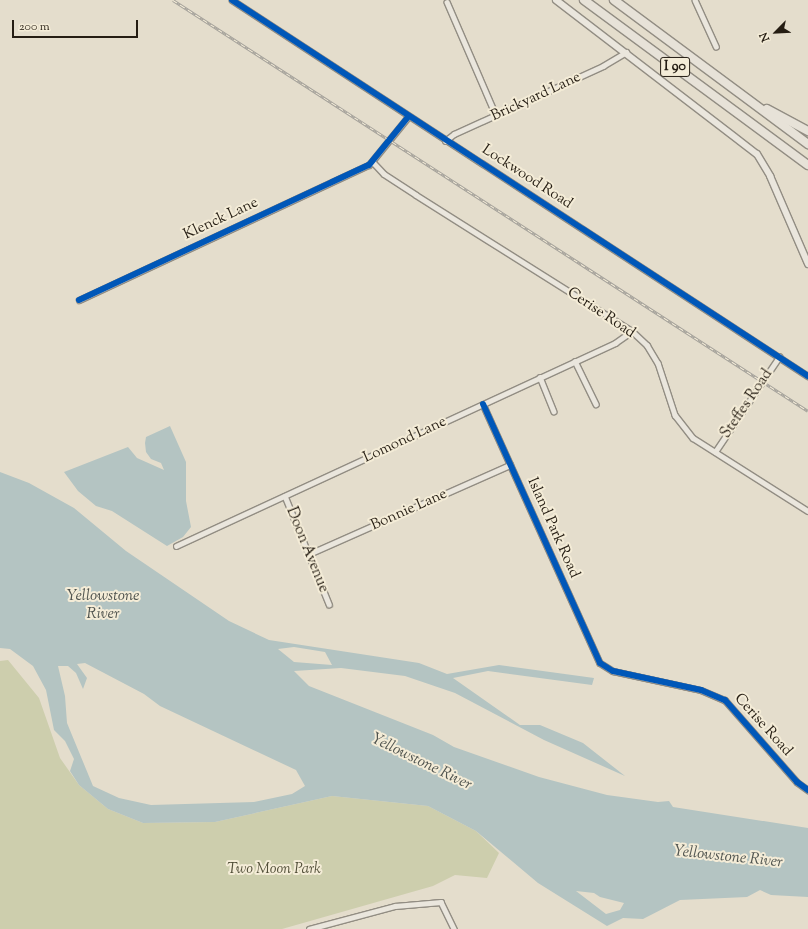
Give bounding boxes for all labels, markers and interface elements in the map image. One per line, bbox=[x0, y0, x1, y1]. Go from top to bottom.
scale bar bbox=[14, 12, 140, 38]
north arrow bbox=[756, 12, 796, 52]
text: 200 m bbox=[19, 18, 50, 36]
text: N bbox=[756, 30, 774, 44]
road number: I 90 bbox=[660, 55, 690, 79]
street label: Brickyard Lane bbox=[488, 68, 584, 126]
street label: Lockwood Road bbox=[478, 141, 576, 213]
street label: Klenck Lane bbox=[181, 194, 261, 244]
street label: Cerise Road bbox=[563, 284, 639, 342]
street label: Steffes Road bbox=[717, 366, 777, 442]
street label: Lomond Lane bbox=[361, 413, 449, 467]
street label: Island Park Road bbox=[523, 475, 583, 581]
street label: Bonnie Lane bbox=[368, 485, 450, 535]
street label: Doon Avenue bbox=[282, 505, 332, 595]
water label: Yellowstone River bbox=[66, 587, 140, 625]
street label: Cerise Road bbox=[730, 690, 796, 760]
water label: Yellowstone River bbox=[368, 730, 474, 796]
water label: Yellowstone River bbox=[673, 843, 783, 873]
park label: Two Moon Park bbox=[227, 861, 321, 879]

